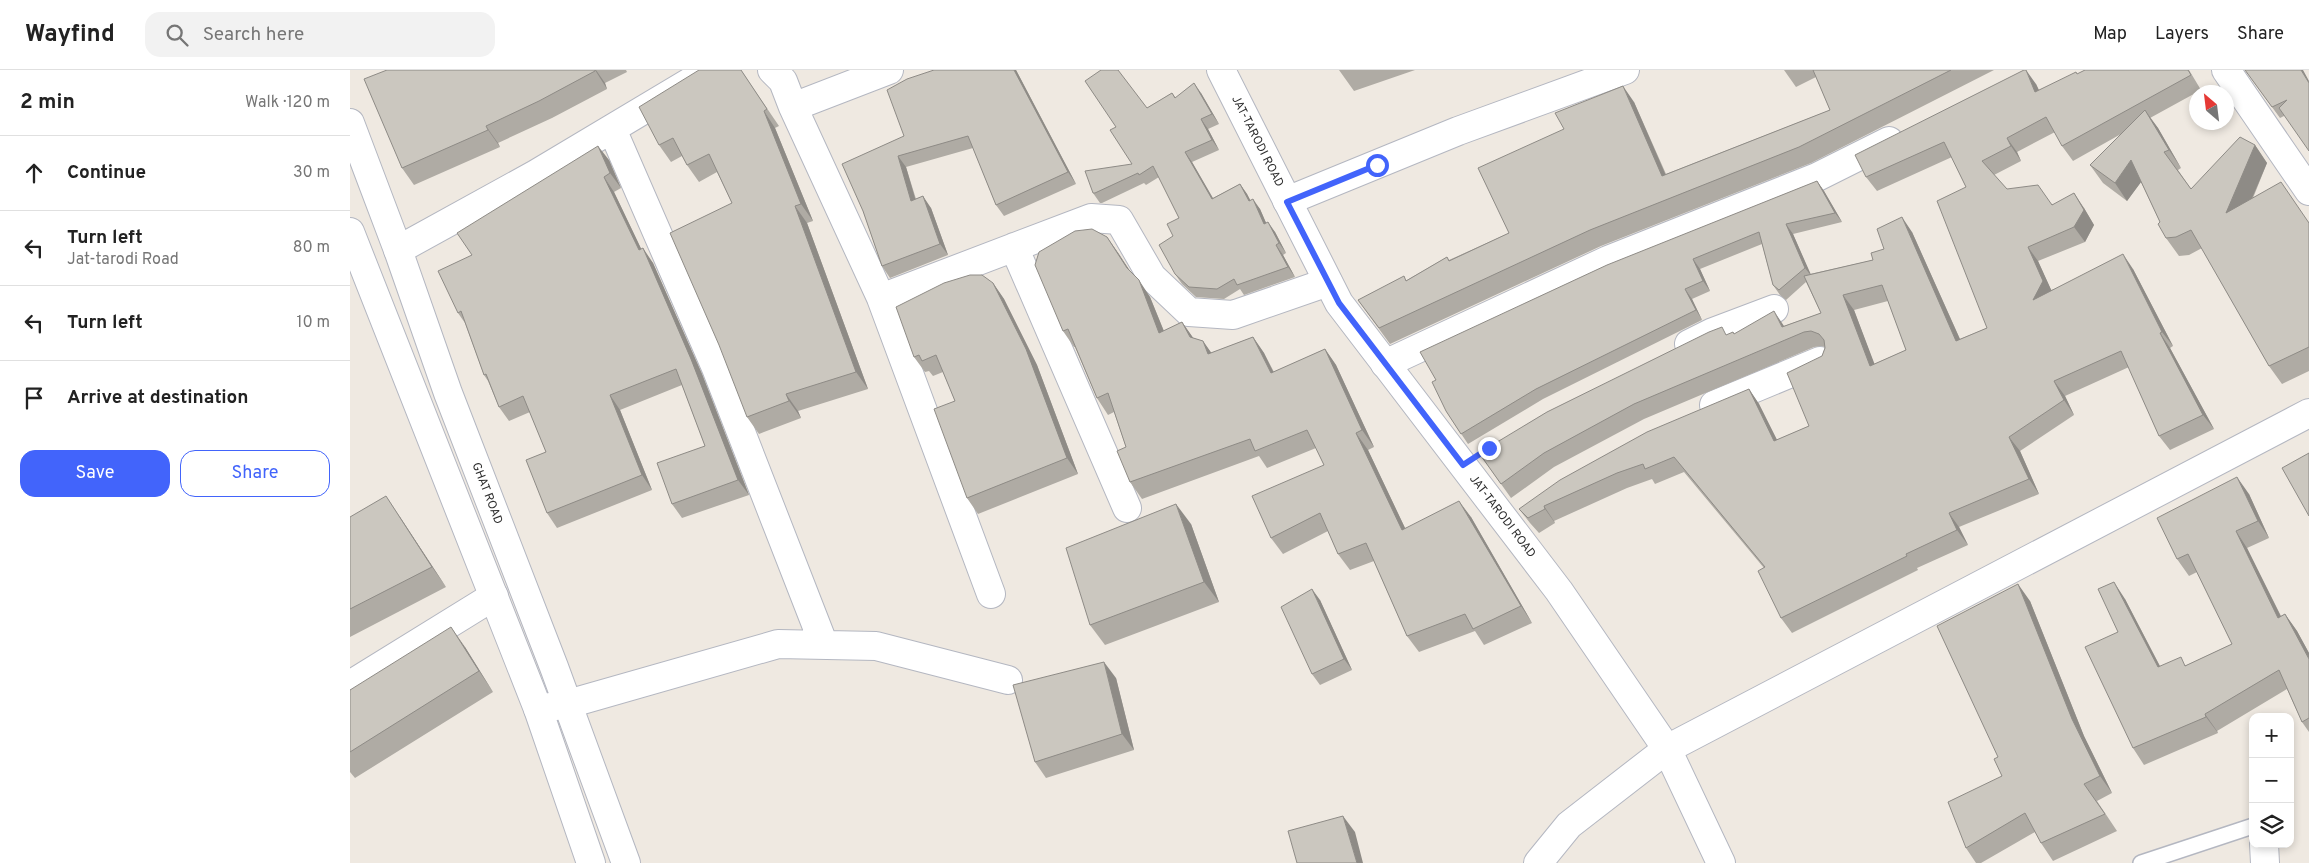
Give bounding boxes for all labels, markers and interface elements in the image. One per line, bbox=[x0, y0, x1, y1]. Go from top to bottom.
search box bbox=[145, 12, 495, 57]
text: Wayfind bbox=[25, 20, 115, 50]
icon: search bbox=[163, 21, 191, 49]
text: Search here bbox=[203, 23, 304, 47]
text: Map bbox=[2093, 23, 2127, 46]
text: Layers bbox=[2155, 23, 2209, 46]
text: Share bbox=[2237, 23, 2284, 46]
north arrow bbox=[2189, 85, 2234, 130]
text: 2 min bbox=[20, 89, 75, 116]
text: Walk · 120 m bbox=[245, 93, 330, 113]
street label: JAT-TARODI ROAD bbox=[1227, 93, 1287, 190]
route start bbox=[1366, 154, 1389, 177]
icon: ahead bbox=[20, 159, 48, 187]
text: Continue bbox=[67, 161, 146, 185]
text: 30 m bbox=[293, 163, 330, 183]
text: Turn left bbox=[67, 226, 143, 250]
icon: left bbox=[20, 234, 48, 262]
text: 80 m bbox=[293, 238, 330, 258]
text: Jat-tarodi Road bbox=[67, 250, 179, 270]
icon: left bbox=[20, 309, 48, 337]
text: Turn left bbox=[67, 311, 143, 335]
text: 10 m bbox=[296, 313, 330, 333]
icon: arrive bbox=[20, 384, 48, 412]
text: Arrive at destination bbox=[67, 386, 248, 410]
route end bbox=[1478, 437, 1501, 460]
button: Save bbox=[20, 450, 170, 497]
button: Share bbox=[180, 450, 330, 497]
street label: GHAT ROAD bbox=[468, 460, 506, 527]
street label: JAT-TARODI ROAD bbox=[1465, 472, 1539, 561]
map controls bbox=[2249, 713, 2294, 848]
button: + bbox=[2249, 713, 2294, 758]
button: − bbox=[2249, 758, 2294, 803]
button: layers bbox=[2249, 803, 2294, 848]

